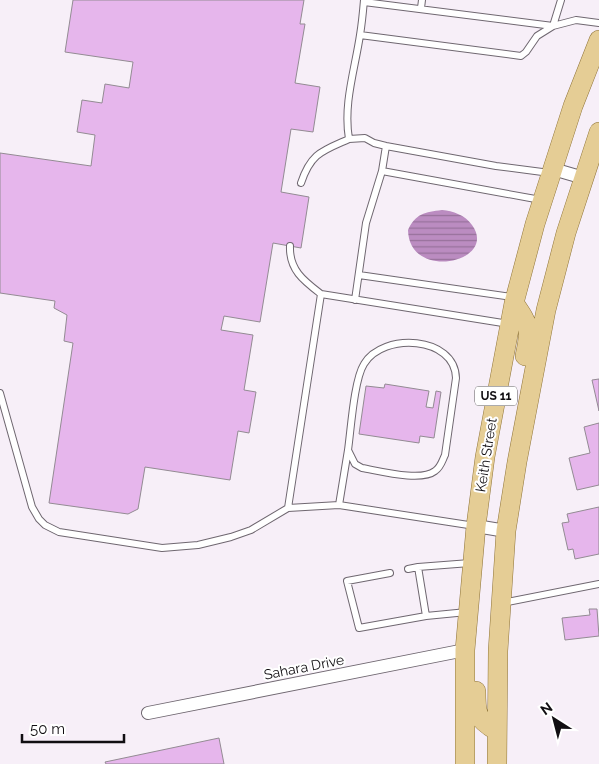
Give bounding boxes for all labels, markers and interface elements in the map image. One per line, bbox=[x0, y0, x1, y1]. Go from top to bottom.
road number: US 11 bbox=[475, 386, 517, 406]
street label: Keith Street bbox=[472, 416, 500, 493]
street label: Sahara Drive bbox=[263, 651, 345, 683]
north arrow bbox=[529, 694, 579, 744]
text: N bbox=[537, 699, 555, 718]
scale bar bbox=[22, 712, 125, 744]
text: 50 m bbox=[30, 720, 65, 738]

